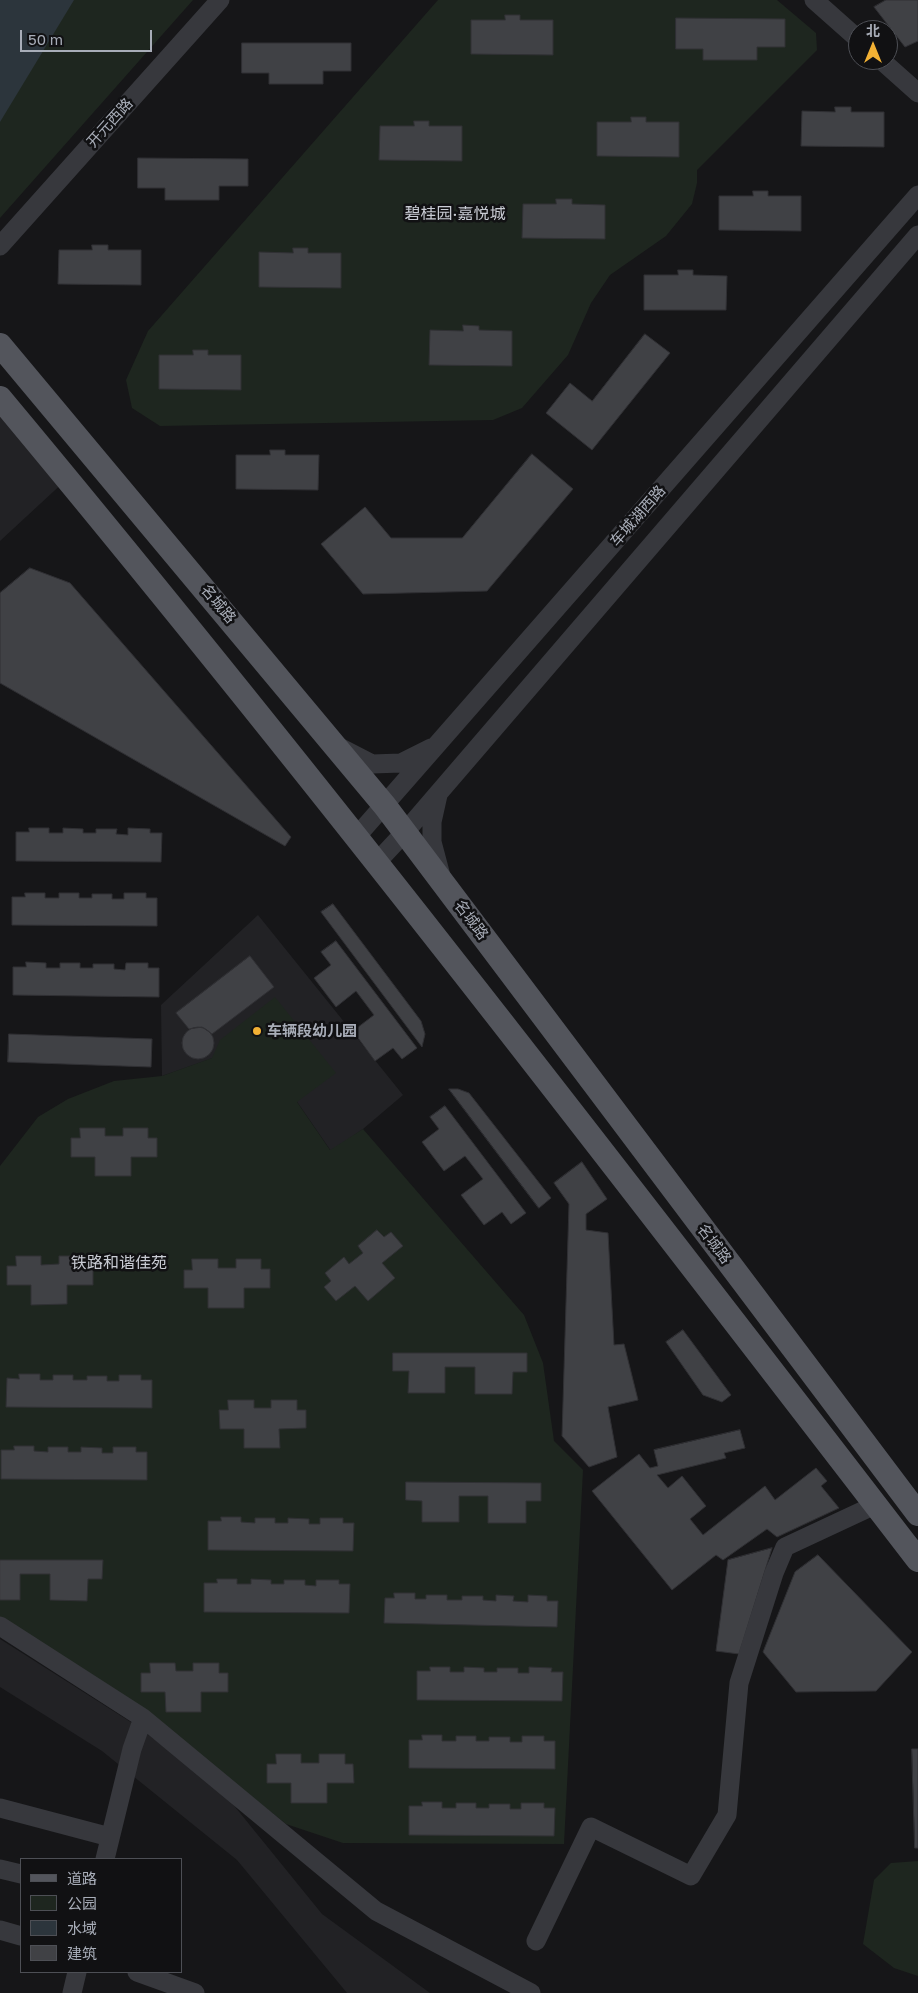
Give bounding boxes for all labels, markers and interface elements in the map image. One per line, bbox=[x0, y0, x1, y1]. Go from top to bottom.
scale bar bbox=[22, 20, 155, 52]
north arrow bbox=[848, 20, 898, 70]
text: 北 bbox=[866, 22, 880, 39]
text: 50 m bbox=[28, 30, 63, 48]
street label: 开元西路 bbox=[83, 95, 137, 151]
district label: 碧桂园·嘉悦城 bbox=[405, 204, 505, 224]
street label: 车城湖西路 bbox=[607, 482, 669, 550]
street label: 名城路 bbox=[197, 581, 239, 627]
street label: 名城路 bbox=[450, 897, 492, 943]
place label: 车辆段幼儿园 bbox=[267, 1022, 357, 1040]
marker: 车辆段幼儿园 bbox=[251, 1025, 263, 1037]
street label: 名城路 bbox=[693, 1221, 735, 1267]
district label: 铁路和谐佳苑 bbox=[71, 1253, 167, 1273]
legend bbox=[20, 1858, 182, 1973]
text: 道路 bbox=[67, 1869, 97, 1887]
text: 公园 bbox=[67, 1894, 97, 1912]
text: 水域 bbox=[67, 1919, 97, 1937]
text: 建筑 bbox=[67, 1944, 97, 1962]

